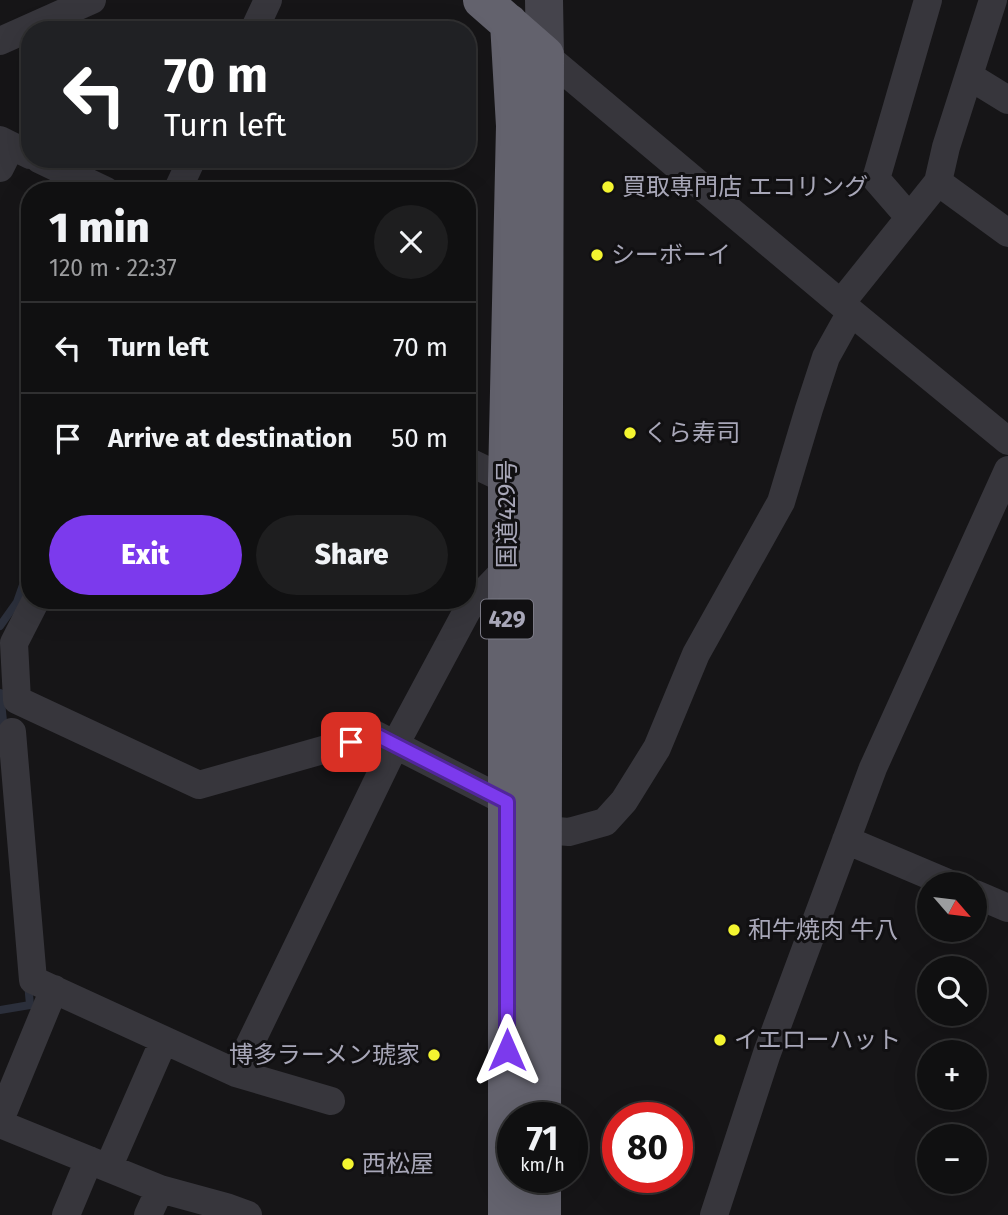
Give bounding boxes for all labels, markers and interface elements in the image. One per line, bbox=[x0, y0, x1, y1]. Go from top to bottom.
text: 70 m bbox=[164, 46, 268, 105]
icon: left bbox=[49, 49, 140, 140]
text: Turn left bbox=[164, 106, 286, 144]
place label: 買取専門店 エコリング bbox=[622, 173, 868, 201]
marker: 買取専門店 エコリング bbox=[600, 179, 616, 195]
text: 1 min bbox=[49, 203, 150, 253]
button: close bbox=[374, 205, 448, 279]
place label: シーボーイ bbox=[611, 241, 731, 269]
marker: シーボーイ bbox=[589, 247, 605, 263]
text: 120 m · 22:37 bbox=[49, 254, 177, 282]
icon: left bbox=[49, 329, 87, 367]
text: Turn left bbox=[108, 332, 209, 363]
text: 70 m bbox=[393, 332, 448, 363]
place label: くら寿司 bbox=[644, 419, 740, 447]
icon: arrive bbox=[49, 420, 87, 458]
text: Arrive at destination bbox=[108, 423, 352, 454]
text: 50 m bbox=[391, 423, 448, 454]
marker: くら寿司 bbox=[622, 425, 638, 441]
street label: 国道429号 bbox=[493, 460, 521, 568]
button: Exit bbox=[49, 515, 242, 595]
button: Share bbox=[256, 515, 448, 595]
road number: 429 bbox=[481, 600, 533, 638]
pin bbox=[321, 712, 381, 772]
icon: arrive bbox=[332, 723, 370, 761]
north arrow bbox=[917, 872, 987, 942]
map controls bbox=[917, 872, 987, 1194]
place label: 和牛焼肉 牛八 bbox=[748, 916, 898, 944]
marker: 和牛焼肉 牛八 bbox=[726, 922, 742, 938]
button: search bbox=[917, 956, 987, 1026]
position arrow bbox=[470, 1013, 544, 1087]
place label: イエローハット bbox=[734, 1026, 901, 1054]
marker: イエローハット bbox=[712, 1032, 728, 1048]
button: + bbox=[917, 1040, 987, 1110]
place label: 博多ラーメン琥家 bbox=[229, 1041, 420, 1069]
marker: 博多ラーメン琥家 bbox=[426, 1047, 442, 1063]
speed limit sign: 80 bbox=[602, 1102, 693, 1193]
text: 71 bbox=[526, 1117, 559, 1159]
button: − bbox=[917, 1124, 987, 1194]
place label: 西松屋 bbox=[362, 1150, 434, 1178]
text: km/h bbox=[520, 1154, 565, 1176]
marker: 西松屋 bbox=[340, 1156, 356, 1172]

